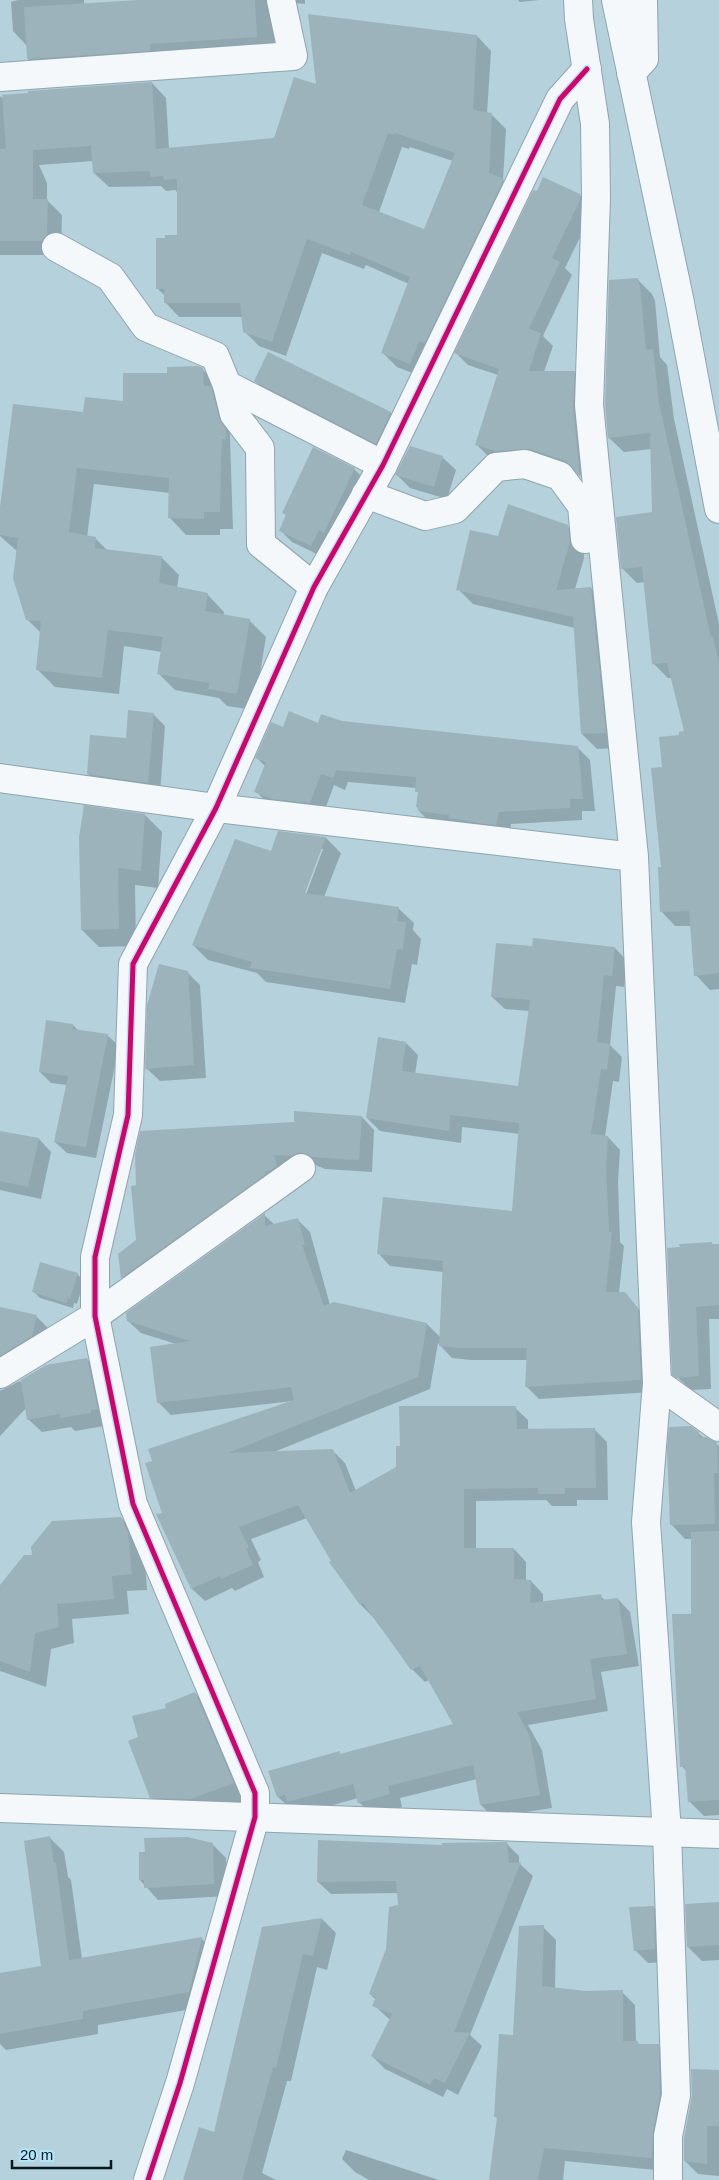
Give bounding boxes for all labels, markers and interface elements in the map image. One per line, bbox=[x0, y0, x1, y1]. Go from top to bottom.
scale bar bbox=[12, 2138, 111, 2170]
text: 20 m bbox=[20, 2146, 53, 2163]

